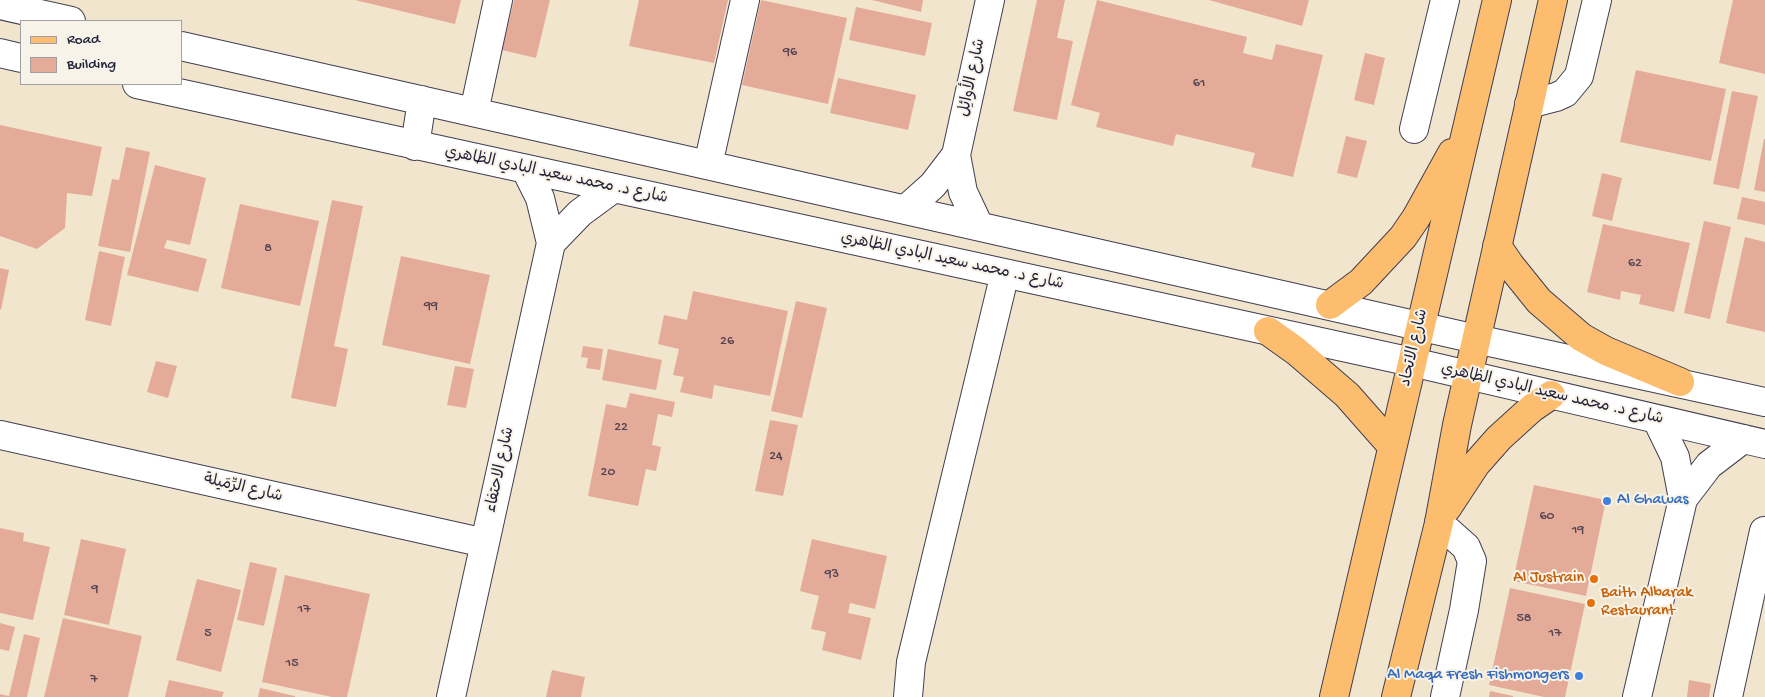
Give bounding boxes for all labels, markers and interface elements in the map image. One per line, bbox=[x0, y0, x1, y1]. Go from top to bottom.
legend bbox=[20, 20, 182, 85]
text: Road bbox=[67, 31, 100, 49]
street label: شارع الأوائِل bbox=[955, 37, 991, 119]
house number: 96 bbox=[783, 45, 797, 61]
text: Building bbox=[67, 56, 116, 74]
house number: 61 bbox=[1193, 76, 1205, 92]
street label: شارع د. محمد سعيد البادي الظاهري bbox=[443, 143, 669, 209]
street label: شارع د. محمد سعيد البادي الظاهري bbox=[839, 229, 1065, 295]
house number: 8 bbox=[264, 241, 272, 257]
house number: 62 bbox=[1628, 256, 1642, 272]
house number: 99 bbox=[424, 299, 438, 315]
street label: شارع الاتحاد bbox=[1397, 307, 1433, 389]
house number: 26 bbox=[720, 334, 734, 350]
street label: شارع د. محمد سعيد البادي الظاهري bbox=[1439, 360, 1665, 430]
house number: 22 bbox=[614, 420, 628, 436]
street label: شارع الاحتفاء bbox=[483, 425, 519, 515]
house number: 24 bbox=[769, 449, 783, 465]
house number: 20 bbox=[601, 465, 615, 481]
street label: شارع الرِّمَيلة bbox=[202, 471, 284, 507]
place label: Al Ghawas bbox=[1617, 491, 1688, 511]
marker: Al Ghawas bbox=[1601, 495, 1613, 507]
house number: 60 bbox=[1539, 509, 1555, 525]
house number: 19 bbox=[1572, 523, 1584, 539]
house number: 93 bbox=[825, 567, 839, 583]
place label: Al Justrain bbox=[1513, 569, 1584, 589]
marker: Al Justrain bbox=[1588, 573, 1600, 585]
house number: 9 bbox=[91, 582, 99, 598]
place label: Baith Albarak Restaurant bbox=[1601, 584, 1692, 622]
marker: Baith Albarak Restaurant bbox=[1585, 597, 1597, 609]
house number: 17 bbox=[298, 602, 310, 618]
house number: 58 bbox=[1516, 611, 1532, 627]
house number: 5 bbox=[204, 626, 212, 642]
house number: 17 bbox=[1549, 626, 1561, 642]
house number: 15 bbox=[285, 656, 299, 672]
place label: Al Maqa Fresh Fishmongers bbox=[1387, 666, 1569, 686]
marker: Al Maqa Fresh Fishmongers bbox=[1573, 670, 1585, 682]
house number: 7 bbox=[90, 672, 98, 688]

